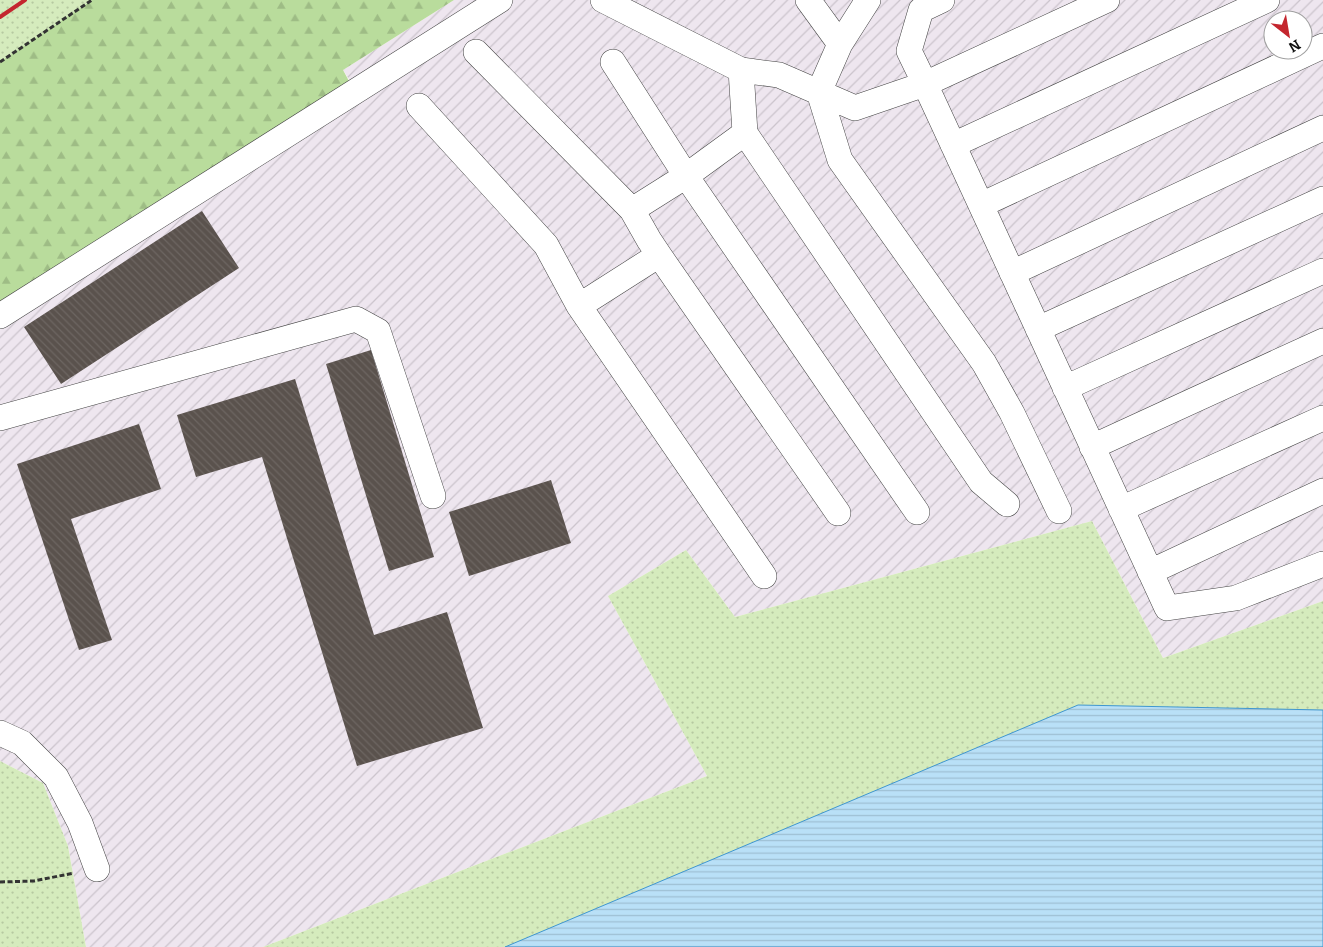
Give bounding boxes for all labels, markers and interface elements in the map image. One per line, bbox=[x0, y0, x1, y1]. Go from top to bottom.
north arrow bbox=[1263, 10, 1313, 60]
text: N bbox=[1285, 36, 1303, 56]

